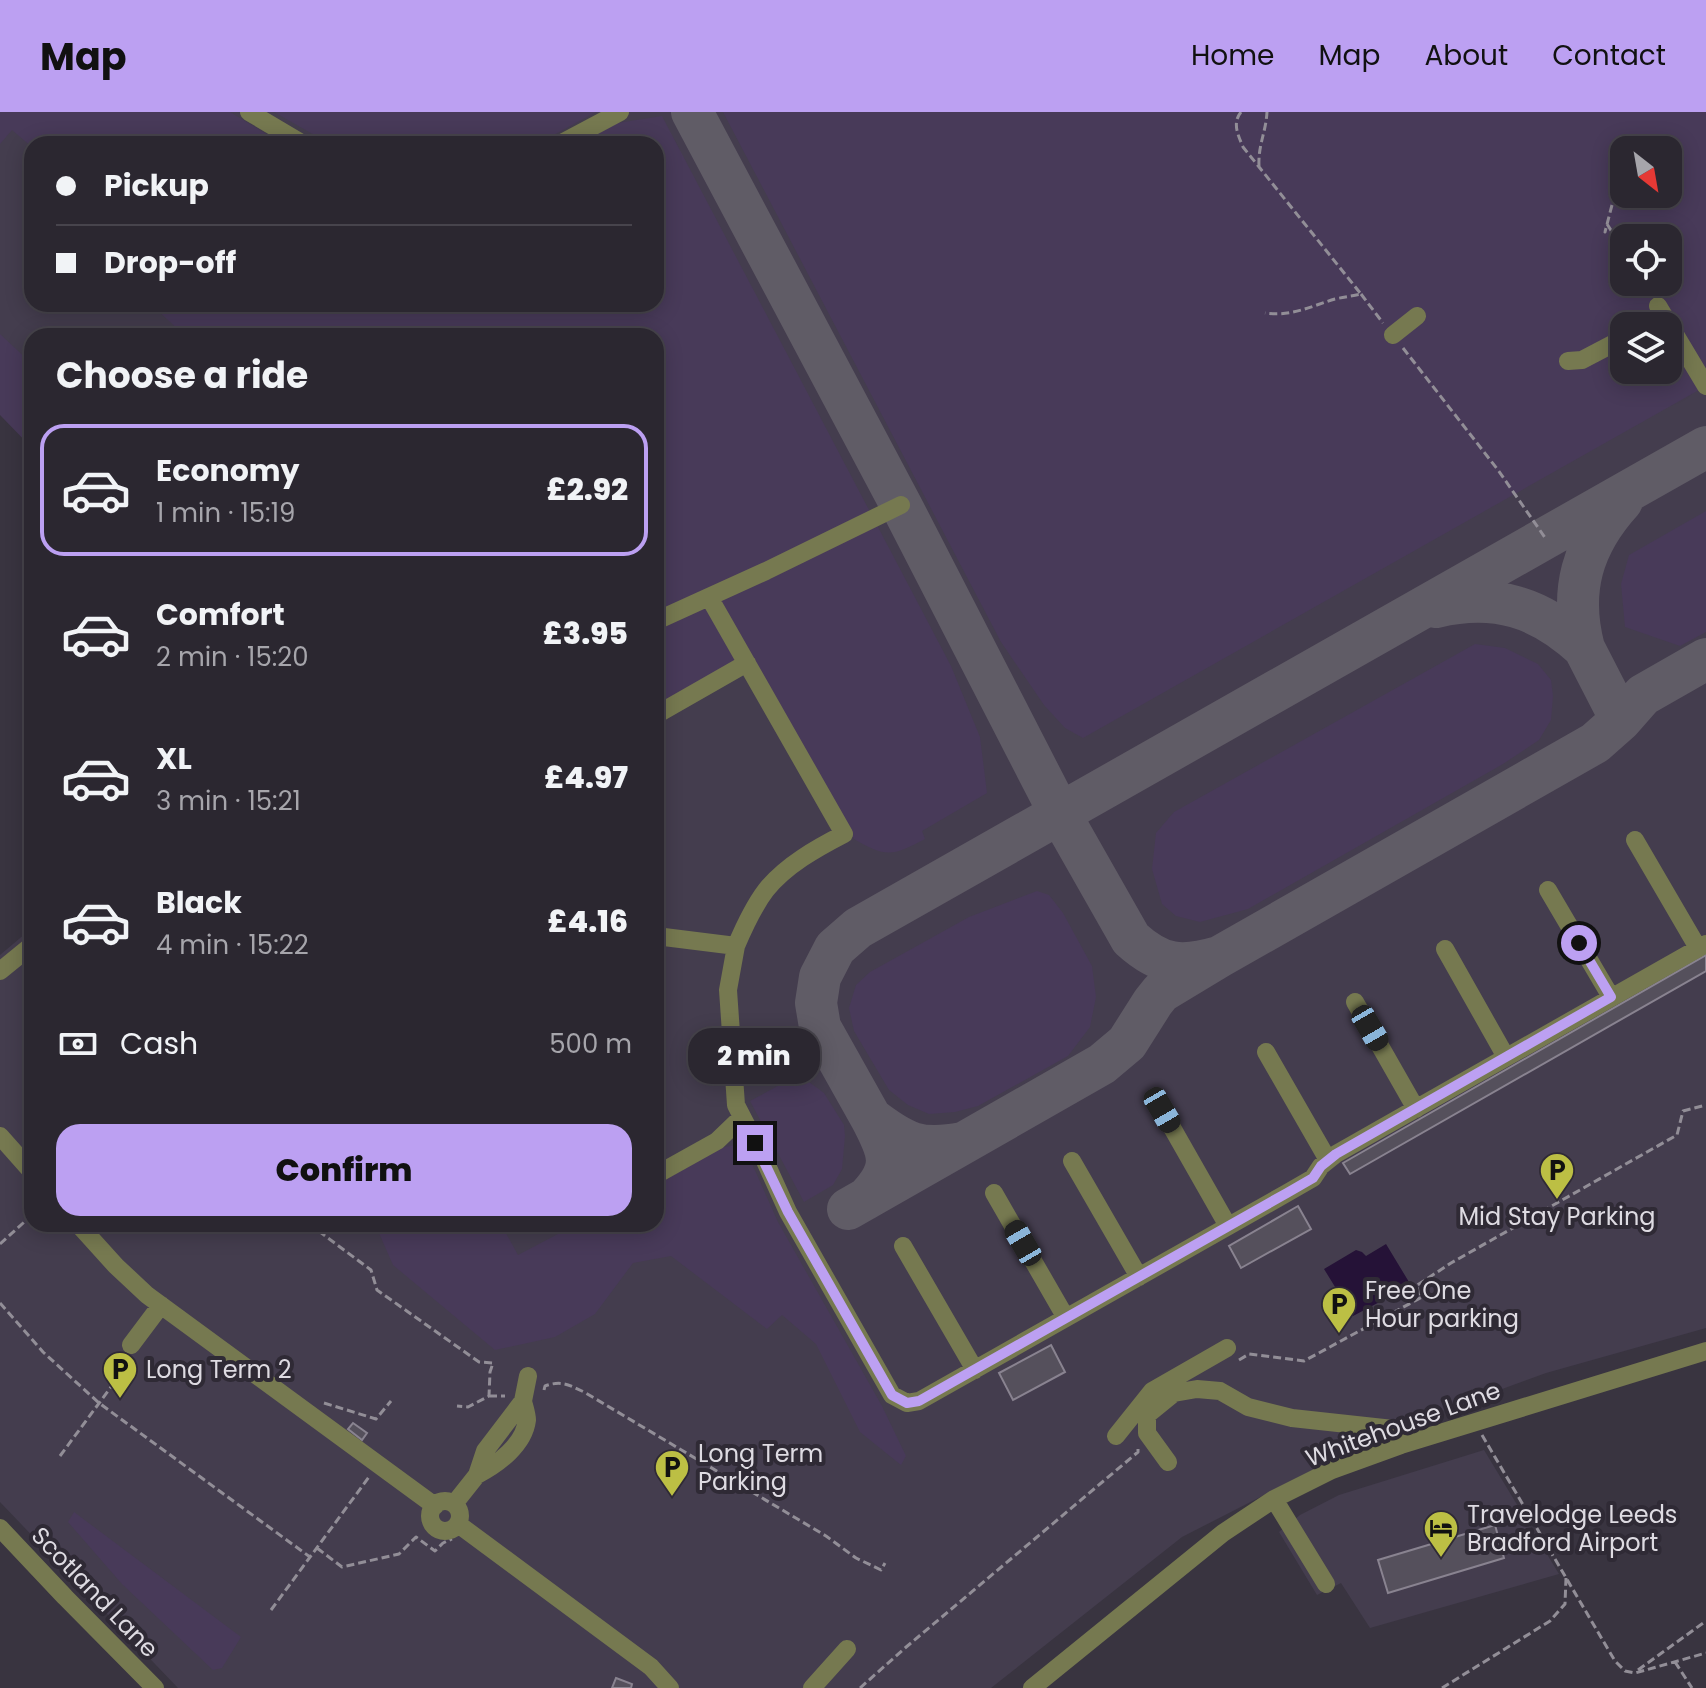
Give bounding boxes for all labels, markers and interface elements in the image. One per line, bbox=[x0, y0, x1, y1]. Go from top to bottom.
text: Map bbox=[40, 30, 127, 83]
text: Home bbox=[1191, 36, 1274, 75]
text: Map bbox=[1318, 36, 1380, 75]
text: About bbox=[1424, 36, 1508, 75]
text: Contact bbox=[1552, 36, 1666, 75]
north arrow bbox=[1610, 136, 1682, 208]
map controls bbox=[1610, 136, 1682, 384]
text: Pickup bbox=[104, 164, 209, 207]
button: locate bbox=[1610, 224, 1682, 296]
text: Drop-off bbox=[104, 241, 236, 284]
button: layers bbox=[1610, 312, 1682, 384]
text: Choose a ride bbox=[56, 350, 308, 401]
text: Economy bbox=[156, 449, 300, 492]
icon: car bbox=[60, 454, 132, 526]
text: £2.92 bbox=[547, 468, 628, 511]
text: 1 min · 15:19 bbox=[156, 495, 295, 531]
text: Comfort bbox=[156, 593, 285, 636]
icon: car bbox=[60, 598, 132, 670]
text: £3.95 bbox=[543, 612, 628, 655]
text: 2 min · 15:20 bbox=[156, 639, 309, 675]
text: XL bbox=[156, 737, 192, 780]
icon: car bbox=[60, 742, 132, 814]
text: £4.97 bbox=[544, 756, 628, 799]
text: 3 min · 15:21 bbox=[156, 783, 301, 819]
text: Black bbox=[156, 881, 242, 924]
icon: car bbox=[60, 886, 132, 958]
text: £4.16 bbox=[547, 900, 628, 943]
route start bbox=[1561, 925, 1597, 961]
text: 4 min · 15:22 bbox=[156, 927, 309, 963]
car bbox=[1348, 1001, 1392, 1055]
icon: cash bbox=[56, 1022, 100, 1066]
text: Cash bbox=[120, 1022, 198, 1065]
text: 500 m bbox=[549, 1026, 632, 1062]
callout: 2 min bbox=[689, 1027, 821, 1083]
text: 2 min bbox=[717, 1038, 791, 1074]
car bbox=[1140, 1083, 1184, 1137]
button: Confirm bbox=[56, 1124, 632, 1216]
route end bbox=[737, 1125, 773, 1161]
parking icon: Mid Stay Parking bbox=[1538, 1151, 1576, 1201]
place label: Mid Stay Parking bbox=[1458, 1200, 1656, 1233]
car bbox=[1001, 1216, 1045, 1270]
place label: Free One Hour parking bbox=[1365, 1274, 1519, 1335]
parking icon: Free One Hour parking bbox=[1320, 1285, 1358, 1335]
parking icon: Long Term 2 bbox=[101, 1350, 139, 1400]
place label: Long Term 2 bbox=[146, 1353, 291, 1386]
street label: Whitehouse Lane bbox=[1301, 1373, 1505, 1475]
place label: Long Term Parking bbox=[698, 1437, 823, 1498]
parking icon: Long Term Parking bbox=[653, 1448, 691, 1498]
place label: Travelodge Leeds Bradford Airport bbox=[1467, 1498, 1677, 1559]
hotel icon: Travelodge Leeds Bradford Airport bbox=[1422, 1509, 1460, 1559]
street label: Scotland Lane bbox=[24, 1519, 166, 1665]

